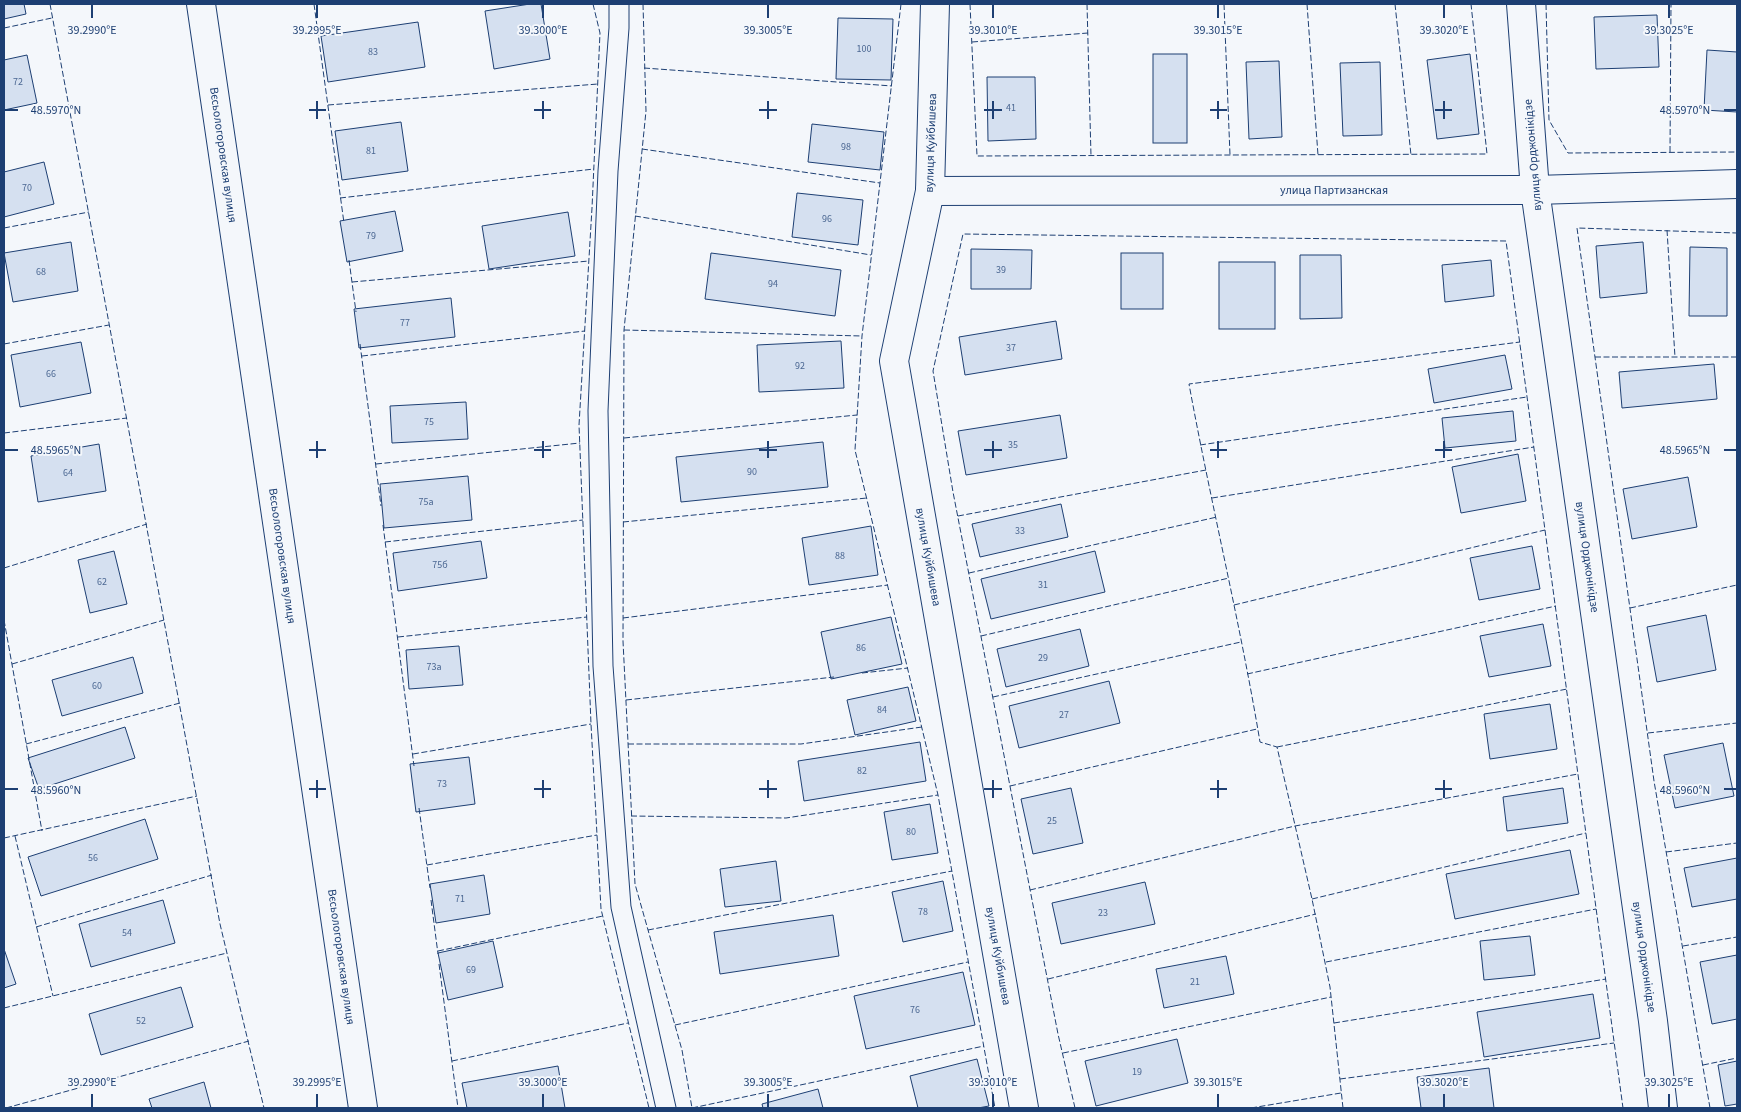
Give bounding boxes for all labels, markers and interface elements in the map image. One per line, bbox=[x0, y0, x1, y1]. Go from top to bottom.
text: 39.2990°E bbox=[67, 22, 117, 39]
text: 39.2995°E bbox=[292, 22, 342, 39]
text: 39.3000°E bbox=[518, 22, 568, 39]
text: 39.3005°E bbox=[743, 22, 793, 39]
text: 39.3010°E bbox=[968, 22, 1018, 39]
text: 39.3015°E bbox=[1193, 22, 1243, 39]
text: 39.3020°E bbox=[1419, 22, 1469, 39]
text: 39.3025°E bbox=[1644, 22, 1694, 39]
house number: 100 bbox=[857, 42, 871, 56]
house number: 83 bbox=[368, 45, 378, 59]
house number: 72 bbox=[13, 75, 23, 89]
street label: Вєсьологоровская вулиця bbox=[205, 86, 241, 224]
street label: вулиця Куйбишева bbox=[921, 93, 941, 193]
street label: вулиця Орджонікідзе bbox=[1520, 98, 1546, 212]
house number: 41 bbox=[1006, 101, 1016, 115]
text: 48.5970°N bbox=[31, 102, 81, 119]
text: 48.5970°N bbox=[1660, 102, 1710, 119]
house number: 98 bbox=[841, 140, 851, 154]
house number: 81 bbox=[366, 144, 376, 158]
house number: 70 bbox=[22, 181, 32, 195]
street label: улица Партизанская bbox=[1280, 182, 1388, 199]
house number: 96 bbox=[822, 212, 832, 226]
house number: 79 bbox=[366, 229, 376, 243]
house number: 39 bbox=[996, 263, 1006, 277]
house number: 68 bbox=[36, 265, 46, 279]
house number: 94 bbox=[768, 277, 778, 291]
house number: 77 bbox=[400, 316, 410, 330]
house number: 37 bbox=[1006, 341, 1016, 355]
house number: 92 bbox=[795, 359, 805, 373]
house number: 66 bbox=[46, 367, 56, 381]
house number: 75 bbox=[424, 415, 434, 429]
house number: 35 bbox=[1008, 438, 1018, 452]
text: 48.5965°N bbox=[31, 442, 81, 459]
text: 48.5965°N bbox=[1660, 442, 1710, 459]
house number: 90 bbox=[747, 465, 757, 479]
house number: 64 bbox=[63, 466, 73, 480]
street label: Вєсьологоровская вулиця bbox=[264, 487, 300, 625]
house number: 75а bbox=[419, 495, 433, 509]
street label: вулиця Орджонікідзе bbox=[1571, 500, 1603, 614]
street label: вулиця Куйбишева bbox=[911, 507, 945, 607]
house number: 33 bbox=[1015, 524, 1025, 538]
house number: 88 bbox=[835, 549, 845, 563]
house number: 75б bbox=[432, 558, 448, 572]
house number: 62 bbox=[97, 575, 107, 589]
house number: 31 bbox=[1038, 578, 1048, 592]
house number: 86 bbox=[856, 641, 866, 655]
house number: 29 bbox=[1038, 651, 1048, 665]
house number: 73а bbox=[427, 660, 441, 674]
house number: 60 bbox=[92, 679, 102, 693]
house number: 84 bbox=[877, 703, 887, 717]
house number: 27 bbox=[1059, 708, 1069, 722]
house number: 82 bbox=[857, 764, 867, 778]
house number: 73 bbox=[437, 777, 447, 791]
text: 48.5960°N bbox=[31, 782, 81, 799]
text: 48.5960°N bbox=[1660, 782, 1710, 799]
house number: 25 bbox=[1047, 814, 1057, 828]
house number: 80 bbox=[906, 825, 916, 839]
house number: 56 bbox=[88, 851, 98, 865]
street label: Вєсьологоровская вулиця bbox=[323, 888, 359, 1026]
house number: 71 bbox=[455, 892, 465, 906]
street label: вулиця Орджонікідзе bbox=[1628, 900, 1660, 1014]
house number: 78 bbox=[918, 905, 928, 919]
street label: вулиця Куйбишева bbox=[981, 906, 1015, 1006]
house number: 23 bbox=[1098, 906, 1108, 920]
house number: 54 bbox=[122, 926, 132, 940]
house number: 69 bbox=[466, 963, 476, 977]
house number: 21 bbox=[1190, 975, 1200, 989]
house number: 76 bbox=[910, 1003, 920, 1017]
house number: 52 bbox=[136, 1014, 146, 1028]
house number: 19 bbox=[1132, 1065, 1142, 1079]
text: 39.2990°E bbox=[67, 1074, 117, 1091]
text: 39.2995°E bbox=[292, 1074, 342, 1091]
text: 39.3000°E bbox=[518, 1074, 568, 1091]
text: 39.3005°E bbox=[743, 1074, 793, 1091]
text: 39.3010°E bbox=[968, 1074, 1018, 1091]
text: 39.3015°E bbox=[1193, 1074, 1243, 1091]
text: 39.3020°E bbox=[1419, 1074, 1469, 1091]
text: 39.3025°E bbox=[1644, 1074, 1694, 1091]

